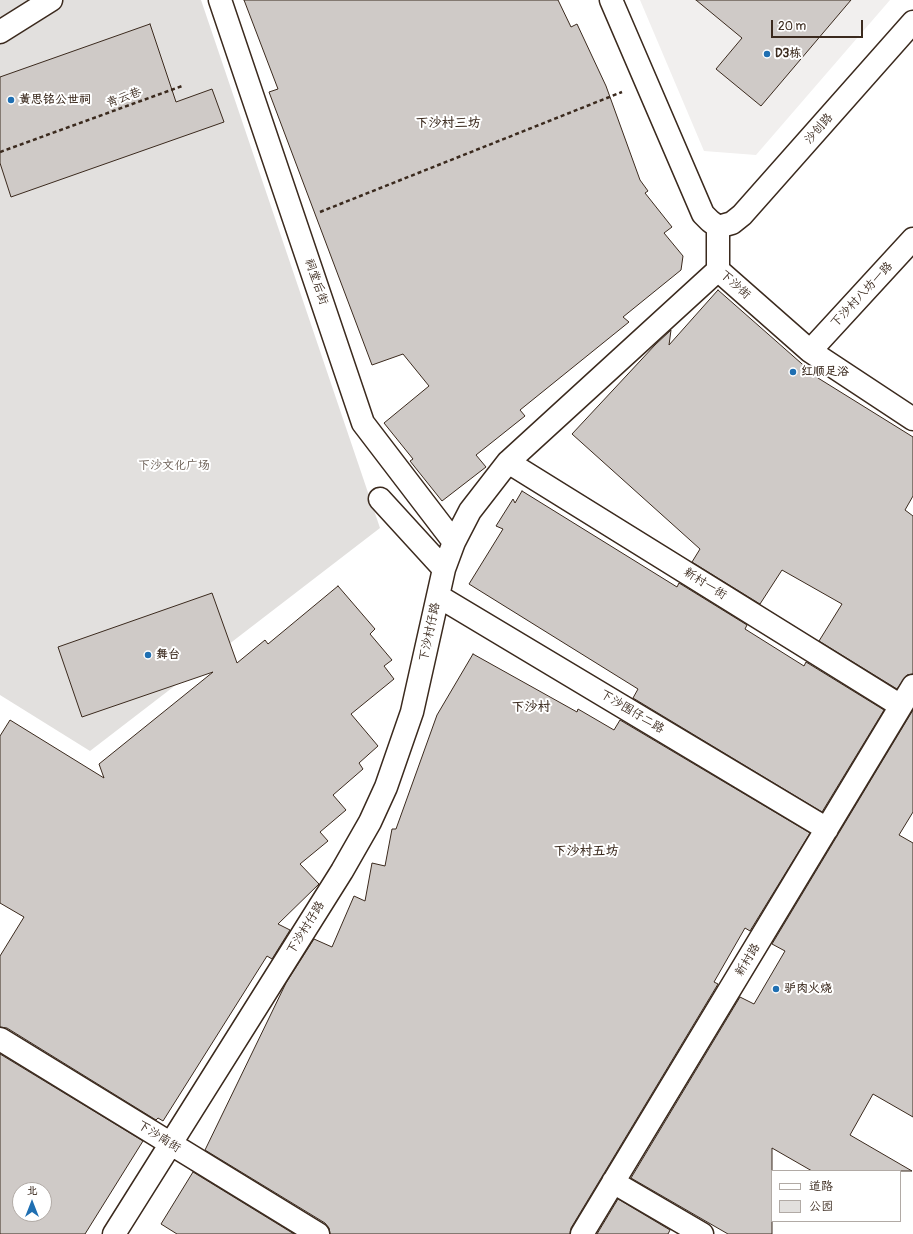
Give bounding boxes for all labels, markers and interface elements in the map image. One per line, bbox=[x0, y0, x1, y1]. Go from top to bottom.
scale bar bbox=[773, 12, 865, 38]
text: 20 m bbox=[778, 19, 806, 34]
place label: D3栋 bbox=[775, 47, 801, 61]
marker: D3栋 bbox=[762, 49, 772, 59]
street label: 青云巷 bbox=[105, 85, 143, 111]
place label: 黄思铭公世祠 bbox=[19, 93, 91, 107]
marker: 黄思铭公世祠 bbox=[6, 95, 16, 105]
street label: 沙创路 bbox=[802, 111, 836, 147]
district label: 下沙村三坊 bbox=[416, 116, 480, 132]
street label: 祠堂后街 bbox=[301, 257, 331, 307]
street label: 下沙村八坊一路 bbox=[828, 259, 896, 331]
street label: 下沙街 bbox=[717, 268, 753, 302]
place label: 红顺足浴 bbox=[801, 365, 849, 379]
marker: 红顺足浴 bbox=[788, 367, 798, 377]
park label: 下沙文化广场 bbox=[138, 459, 210, 473]
street label: 新村一街 bbox=[681, 565, 729, 603]
street label: 下沙村仔路 bbox=[417, 601, 443, 663]
place label: 舞台 bbox=[156, 648, 180, 662]
marker: 舞台 bbox=[143, 650, 153, 660]
street label: 下沙围仔二路 bbox=[597, 687, 667, 737]
district label: 下沙村 bbox=[512, 700, 550, 716]
district label: 下沙村五坊 bbox=[554, 844, 618, 860]
street label: 下沙村仔路 bbox=[284, 899, 328, 957]
street label: 新村路 bbox=[733, 941, 763, 979]
place label: 驴肉火烧 bbox=[784, 982, 832, 996]
marker: 驴肉火烧 bbox=[771, 984, 781, 994]
street label: 下沙南街 bbox=[135, 1118, 183, 1156]
legend bbox=[771, 1170, 901, 1222]
text: 道路 bbox=[809, 1179, 833, 1194]
north arrow bbox=[12, 1182, 52, 1222]
text: 北 bbox=[27, 1184, 38, 1197]
text: 公园 bbox=[809, 1199, 833, 1214]

